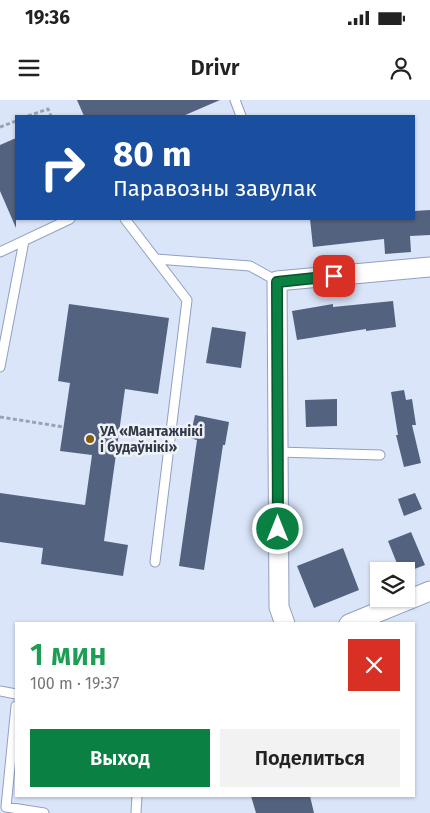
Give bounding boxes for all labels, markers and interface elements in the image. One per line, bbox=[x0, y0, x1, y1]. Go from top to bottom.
text: 19:36 bbox=[25, 6, 70, 29]
icon: menu bbox=[15, 54, 43, 82]
text: Drivr bbox=[190, 54, 240, 81]
icon: person bbox=[387, 54, 415, 82]
text: 80 m bbox=[113, 133, 192, 175]
icon: right bbox=[30, 135, 95, 200]
text: Паравозны завулак bbox=[113, 175, 317, 202]
pin bbox=[313, 255, 355, 297]
icon: arrive bbox=[320, 262, 348, 290]
place label: УА «Мантажнікі і будаўнікі» bbox=[99, 423, 203, 456]
marker: УА «Мантажнікі і будаўнікі» bbox=[84, 433, 96, 445]
position arrow bbox=[251, 502, 303, 554]
map controls bbox=[370, 562, 415, 607]
button: layers bbox=[370, 562, 415, 607]
text: 1 мин bbox=[30, 637, 107, 673]
button: close bbox=[348, 639, 400, 691]
text: 100 m · 19:37 bbox=[30, 674, 119, 693]
button: Выход bbox=[30, 729, 210, 787]
button: Поделиться bbox=[220, 729, 400, 787]

